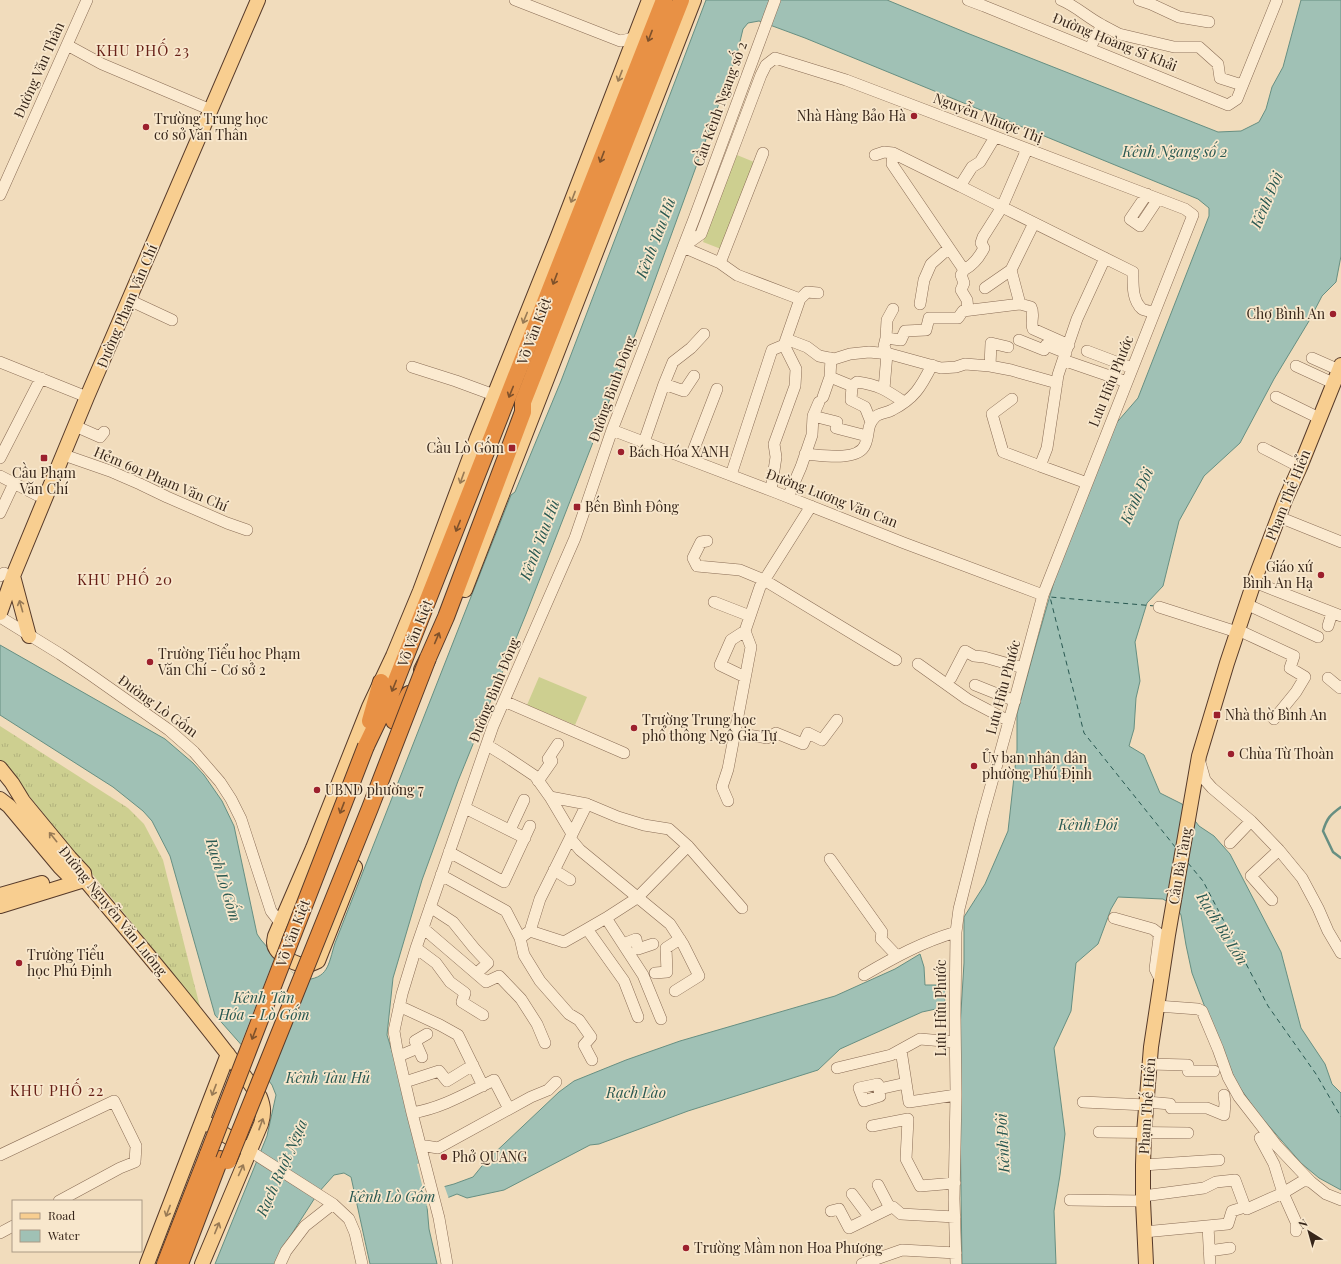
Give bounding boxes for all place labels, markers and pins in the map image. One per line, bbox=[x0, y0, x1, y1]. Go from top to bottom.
place label: Nhà Hàng Bảo Hà bbox=[797, 106, 906, 125]
place label: Trường Trung học cơ sở Văn Thân bbox=[154, 109, 268, 144]
marker: Nhà Hàng Bảo Hà bbox=[909, 111, 919, 121]
marker: Trường Trung học cơ sở Văn Thân bbox=[141, 122, 151, 132]
place label: Chợ Bình An bbox=[1246, 304, 1326, 323]
marker: Chợ Bình An bbox=[1328, 309, 1338, 319]
place label: Cầu Lò Gốm bbox=[426, 436, 505, 457]
place label: Bách Hóa XANH bbox=[629, 442, 730, 461]
marker: Cầu Lò Gốm bbox=[507, 443, 517, 453]
marker: Bách Hóa XANH bbox=[616, 447, 626, 457]
marker: Cầu Phạm Văn Chí bbox=[39, 453, 49, 463]
place label: Cầu Phạm Văn Chí bbox=[12, 462, 77, 498]
place label: Bến Bình Đông bbox=[585, 495, 679, 516]
marker: Bến Bình Đông bbox=[572, 502, 582, 512]
place label: Giáo xứ Bình An Hạ bbox=[1242, 557, 1314, 592]
marker: Giáo xứ Bình An Hạ bbox=[1316, 570, 1326, 580]
place label: Trường Tiểu học Phạm Văn Chí - Cơ sở 2 bbox=[157, 643, 301, 679]
marker: Trường Tiểu học Phạm Văn Chí - Cơ sở 2 bbox=[145, 657, 155, 667]
place label: Nhà thờ Bình An bbox=[1225, 705, 1328, 724]
place label: Trường Trung học phổ thông Ngô Gia Tự bbox=[642, 710, 778, 745]
marker: Nhà thờ Bình An bbox=[1212, 710, 1222, 720]
marker: Trường Trung học phổ thông Ngô Gia Tự bbox=[629, 723, 639, 733]
place label: Chùa Từ Thoàn bbox=[1239, 744, 1334, 763]
place label: Ủy ban nhân dân phường Phú Định bbox=[982, 748, 1093, 783]
marker: Chùa Từ Thoàn bbox=[1226, 749, 1236, 759]
marker: Ủy ban nhân dân phường Phú Định bbox=[969, 761, 979, 771]
place label: UBND phường 7 bbox=[325, 780, 424, 799]
marker: UBND phường 7 bbox=[312, 785, 322, 795]
place label: Trường Tiểu học Phú Định bbox=[27, 944, 113, 980]
marker: Trường Tiểu học Phú Định bbox=[14, 958, 24, 968]
place label: Phở QUANG bbox=[452, 1147, 527, 1166]
marker: Phở QUANG bbox=[439, 1152, 449, 1162]
place label: Trường Mầm non Hoa Phượng bbox=[694, 1237, 883, 1257]
marker: Trường Mầm non Hoa Phượng bbox=[681, 1243, 691, 1253]

